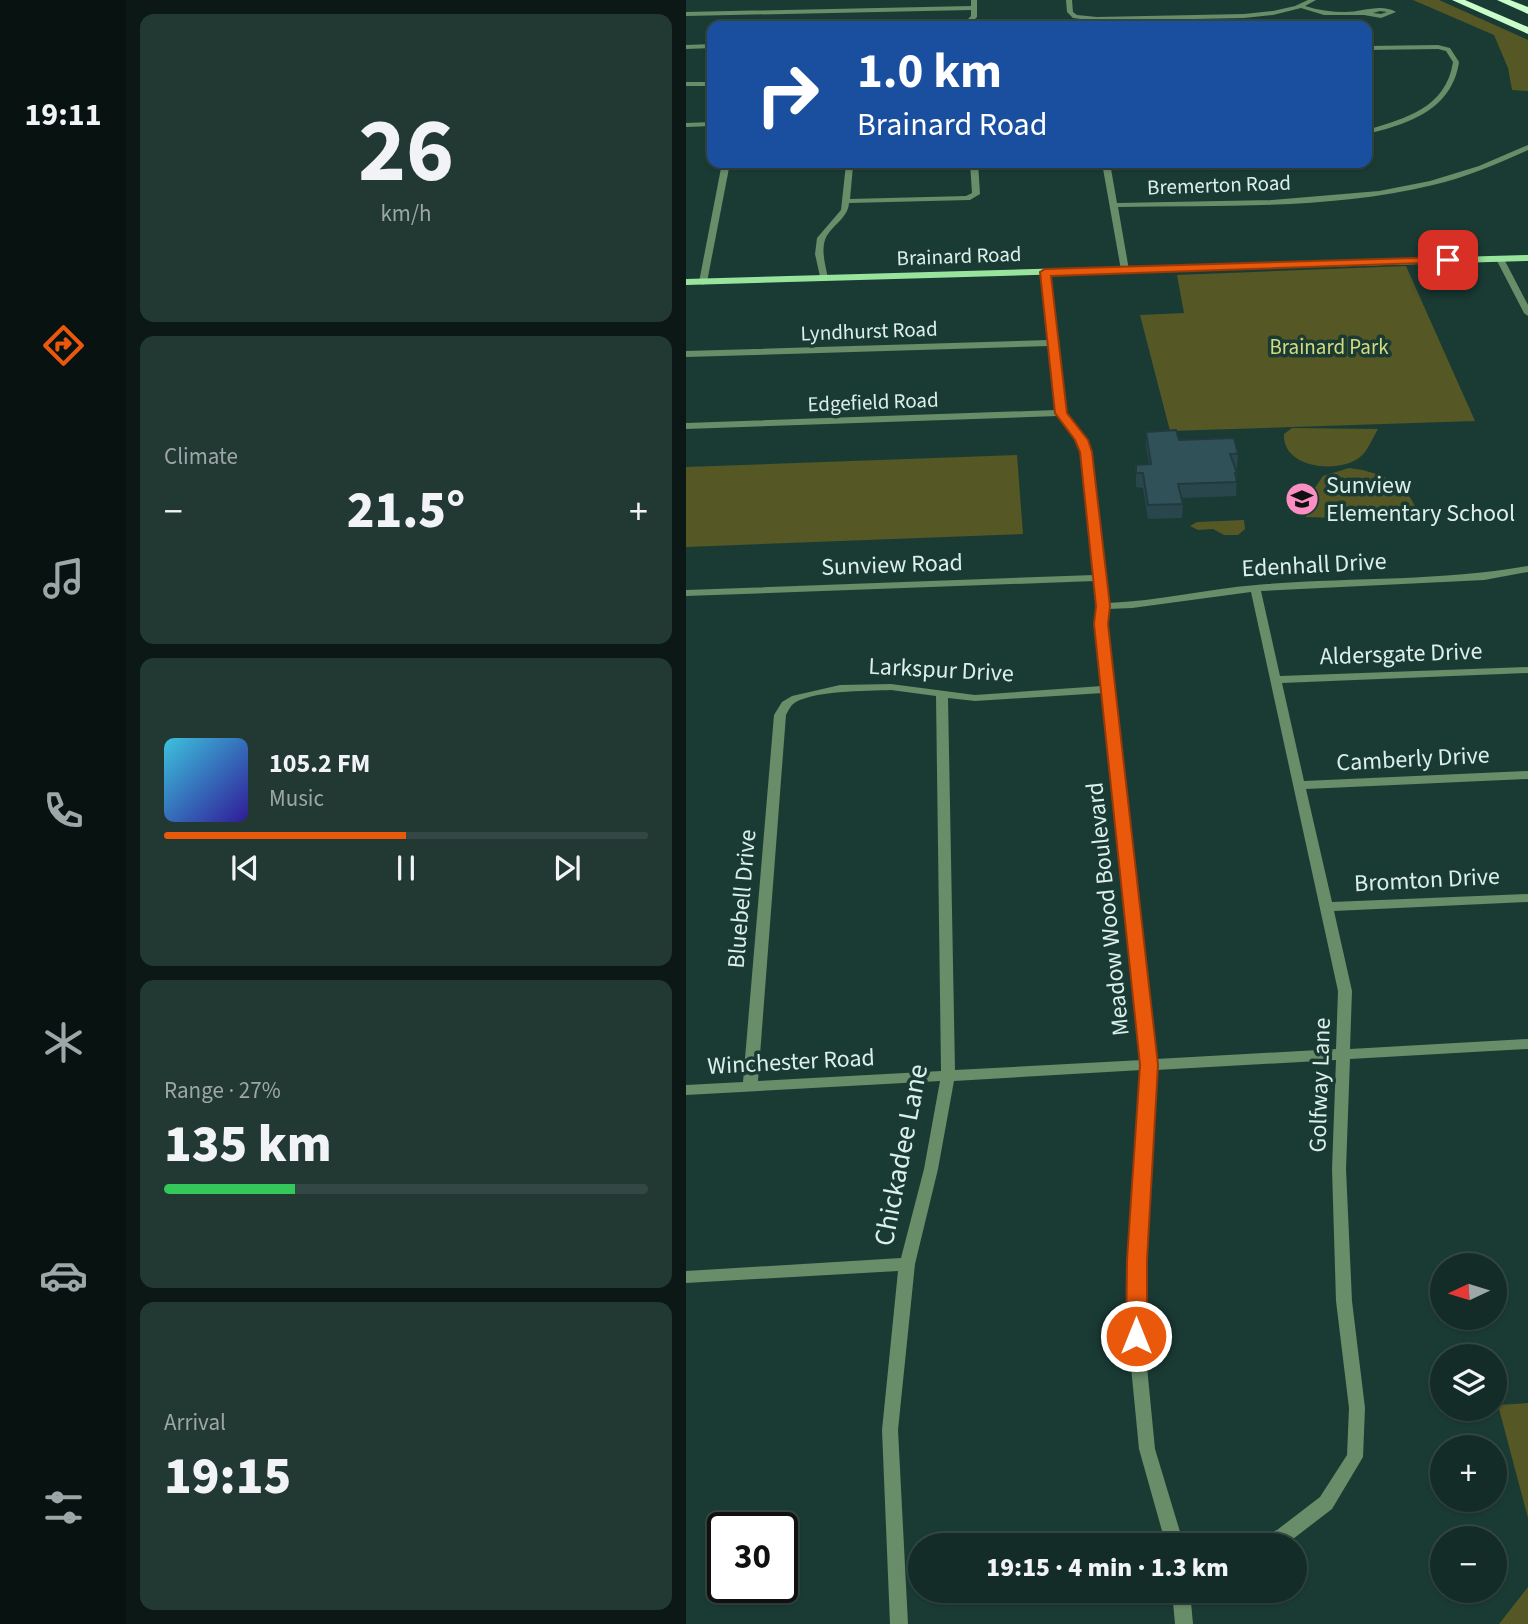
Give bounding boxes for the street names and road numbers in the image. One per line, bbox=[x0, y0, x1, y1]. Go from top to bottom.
street label: Bremerton Road bbox=[1147, 167, 1291, 203]
street label: Brainard Road bbox=[896, 239, 1022, 273]
street label: Lyndhurst Road bbox=[800, 314, 938, 348]
street label: Edgefield Road bbox=[807, 385, 939, 419]
street label: Edenhall Drive bbox=[1241, 544, 1387, 586]
street label: Sunview Road bbox=[821, 545, 963, 585]
street label: Aldersgate Drive bbox=[1319, 634, 1483, 674]
street label: Larkspur Drive bbox=[867, 649, 1015, 691]
street label: Camberly Drive bbox=[1336, 738, 1490, 780]
street label: Meadow Wood Boulevard bbox=[1077, 780, 1139, 1038]
street label: Bluebell Drive bbox=[718, 828, 766, 970]
street label: Bromton Drive bbox=[1353, 859, 1501, 901]
street label: Golfway Lane bbox=[1300, 1017, 1340, 1153]
street label: Winchester Road bbox=[706, 1040, 876, 1084]
street label: Chickadee Lane bbox=[864, 1061, 938, 1249]

